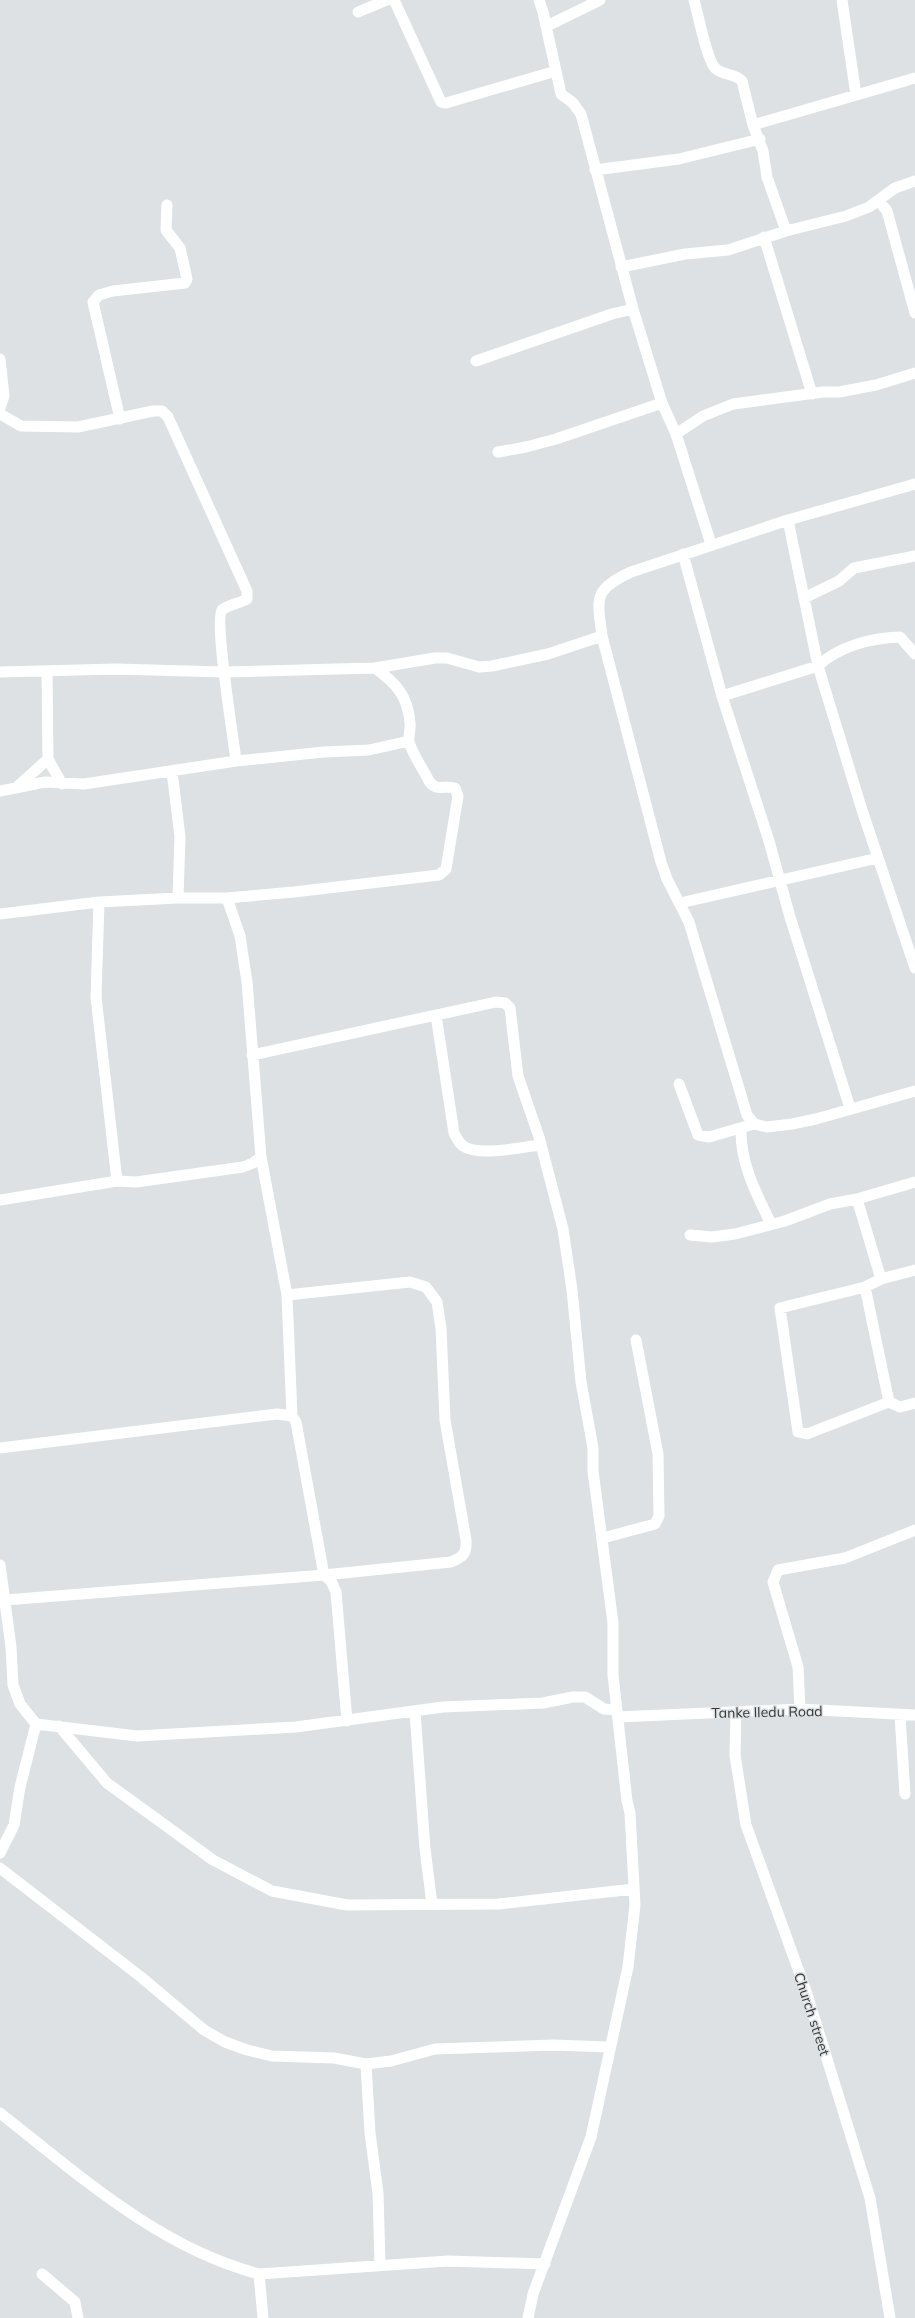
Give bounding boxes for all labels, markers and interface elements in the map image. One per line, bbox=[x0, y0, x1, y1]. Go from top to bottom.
street label: Tanke Iledu Road bbox=[711, 1702, 823, 1722]
street label: Church street bbox=[790, 1970, 834, 2058]

